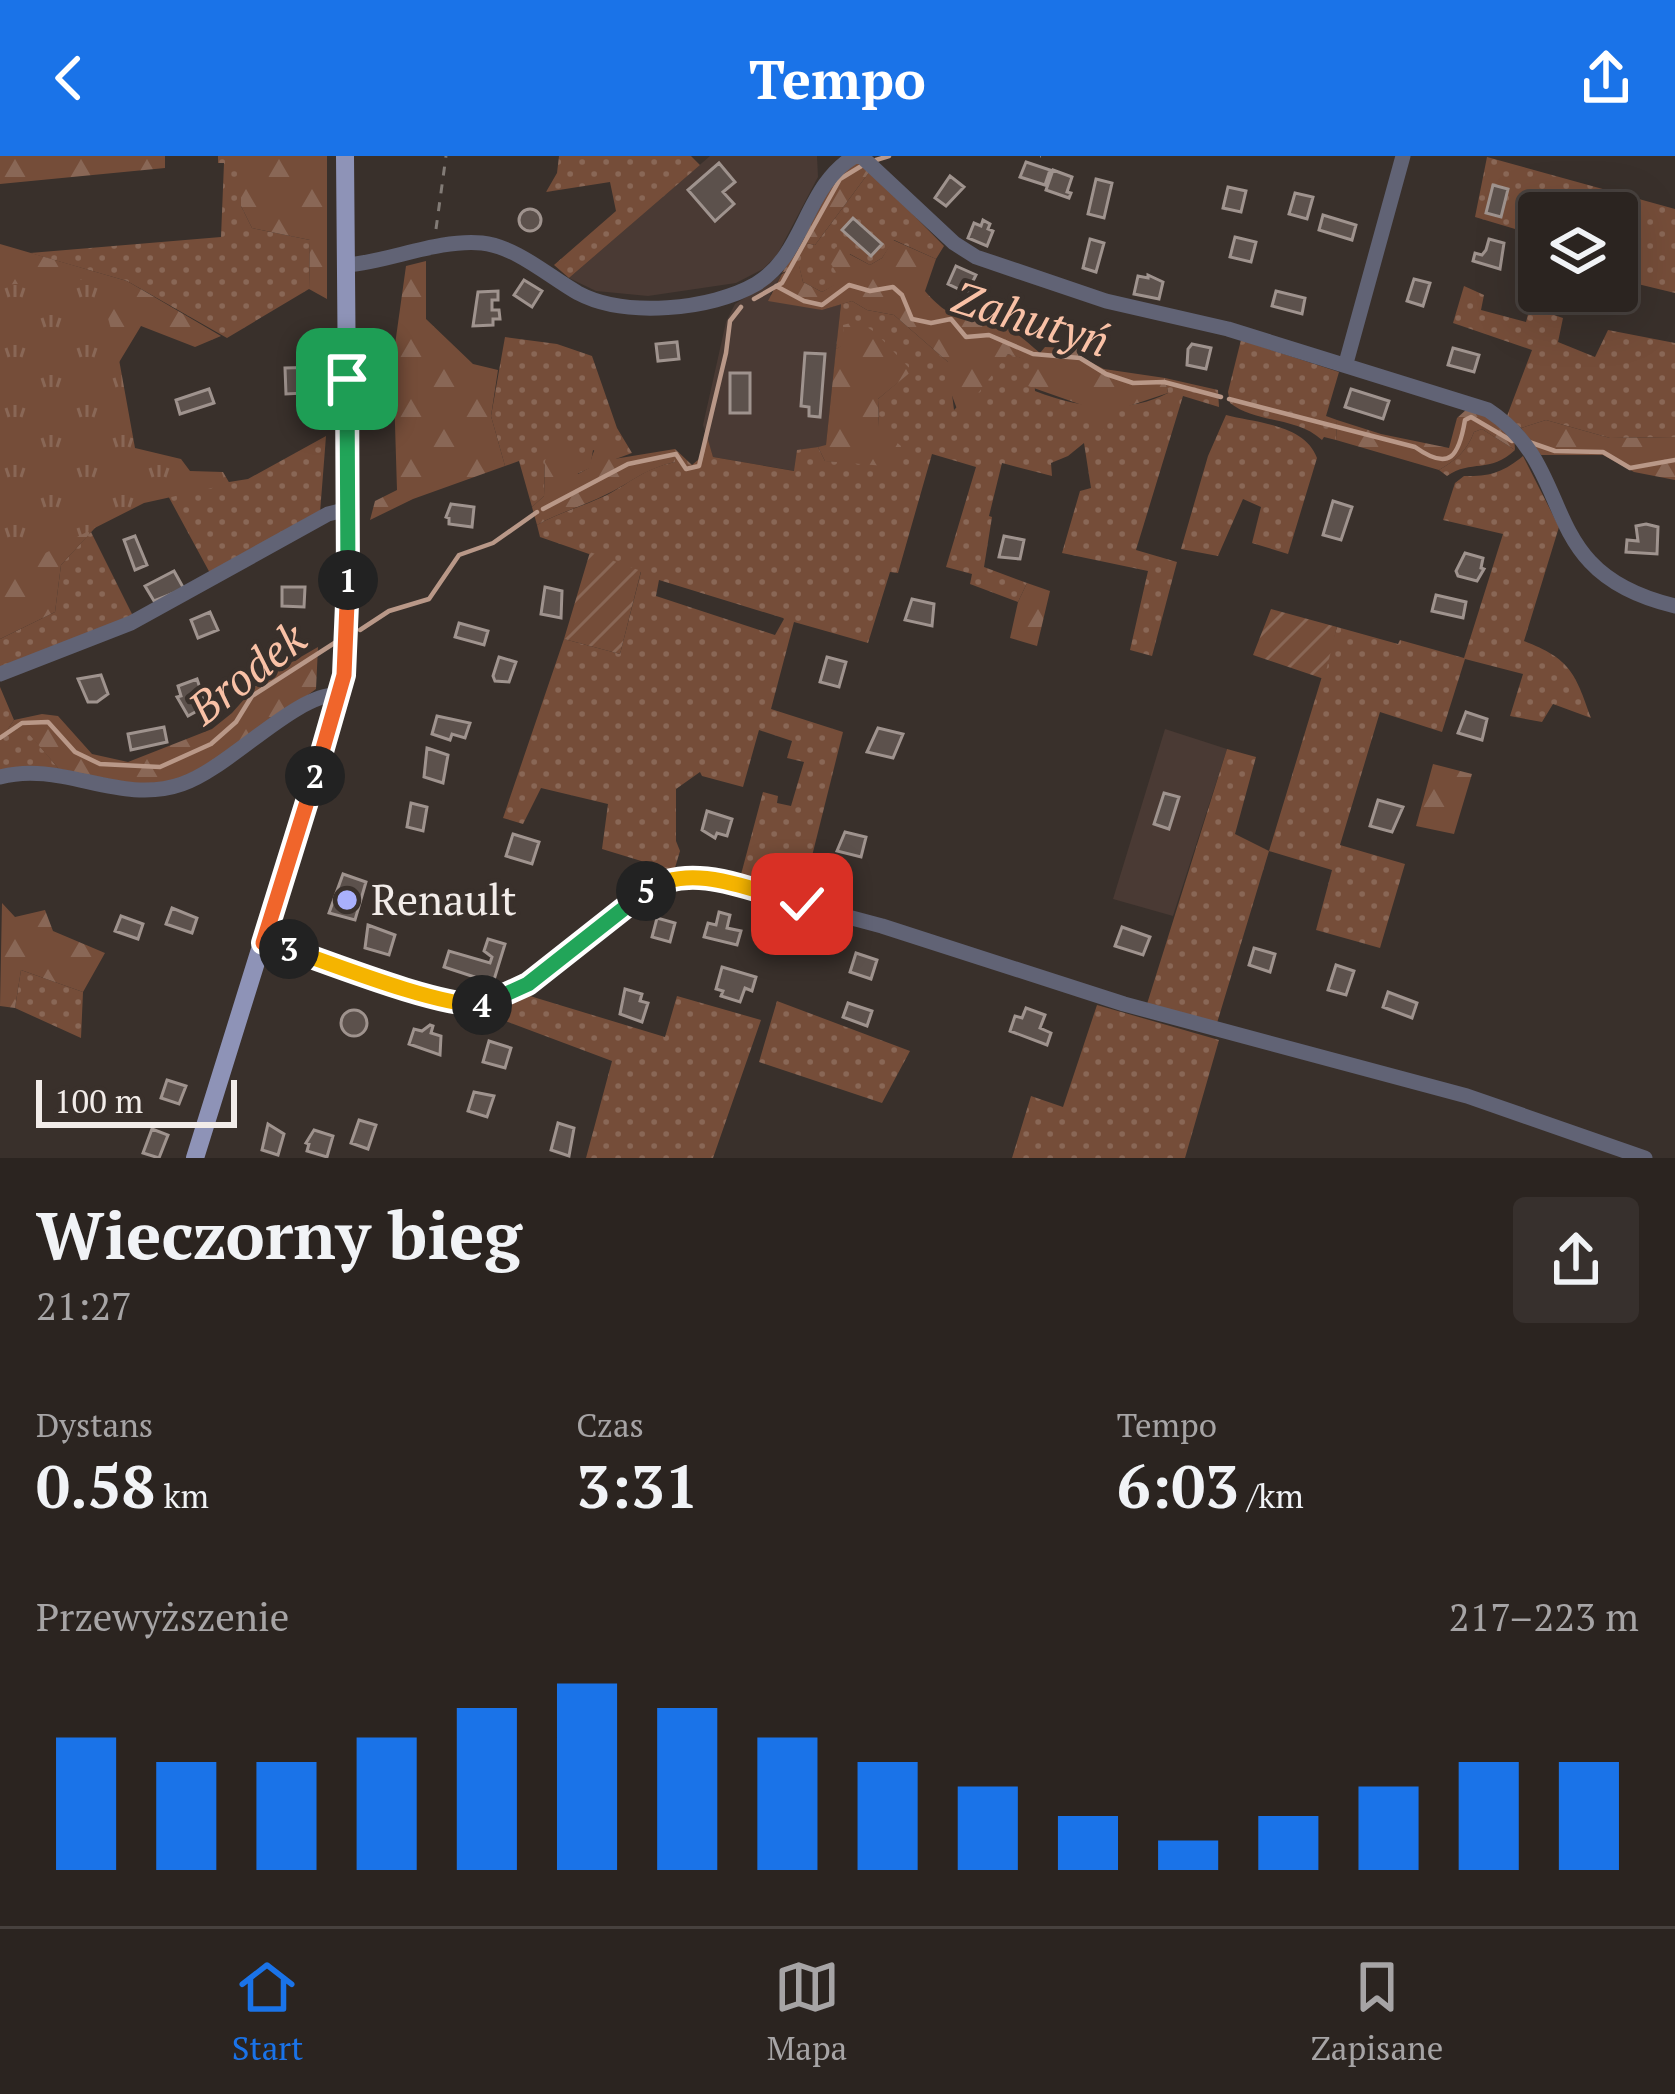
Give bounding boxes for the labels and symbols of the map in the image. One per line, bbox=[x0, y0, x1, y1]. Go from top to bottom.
water label: Zahutyń bbox=[946, 266, 1117, 370]
pin bbox=[296, 328, 398, 430]
pin: 1 bbox=[318, 550, 378, 610]
water label: Brodek bbox=[174, 607, 318, 738]
pin: 2 bbox=[285, 746, 345, 806]
pin bbox=[751, 853, 853, 955]
pin: 5 bbox=[616, 861, 676, 921]
place label: Renault bbox=[371, 871, 517, 927]
marker: Renault bbox=[334, 887, 360, 913]
pin: 3 bbox=[259, 919, 319, 979]
pin: 4 bbox=[452, 975, 512, 1035]
scale bar bbox=[36, 1074, 237, 1127]

